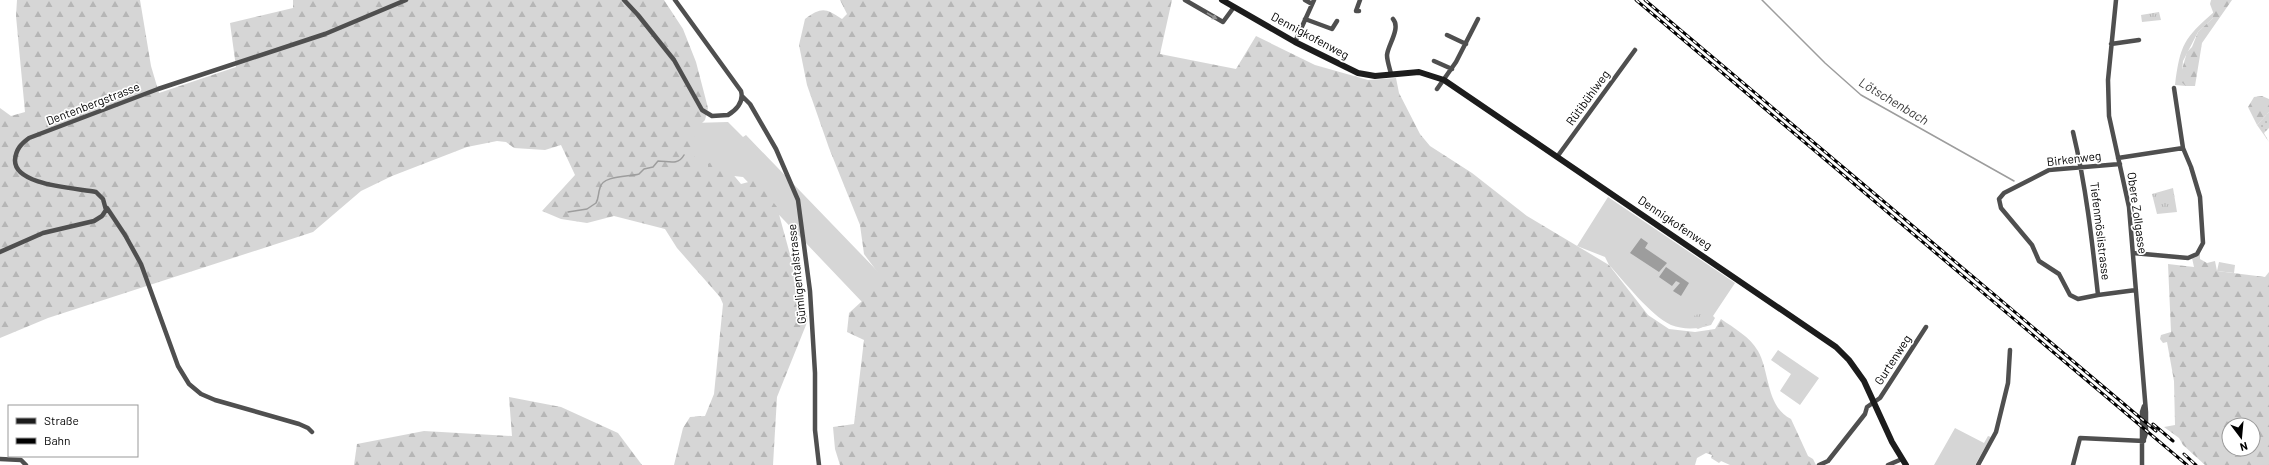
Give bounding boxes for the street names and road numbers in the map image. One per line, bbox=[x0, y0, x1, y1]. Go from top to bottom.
street label: Dennigkofenweg bbox=[1269, 9, 1352, 62]
street label: Rütibühlweg bbox=[1562, 67, 1612, 128]
street label: Dentenbergstrasse bbox=[44, 79, 141, 127]
street label: Birkenweg bbox=[2046, 148, 2102, 168]
street label: Obere Zollgasse bbox=[2125, 171, 2151, 255]
street label: Tiefenmöslistrasse bbox=[2088, 181, 2114, 281]
street label: Dennigkofenweg bbox=[1636, 192, 1715, 252]
street label: Gümligentalstrasse bbox=[784, 223, 808, 325]
street label: Gurtenweg bbox=[1871, 332, 1913, 387]

